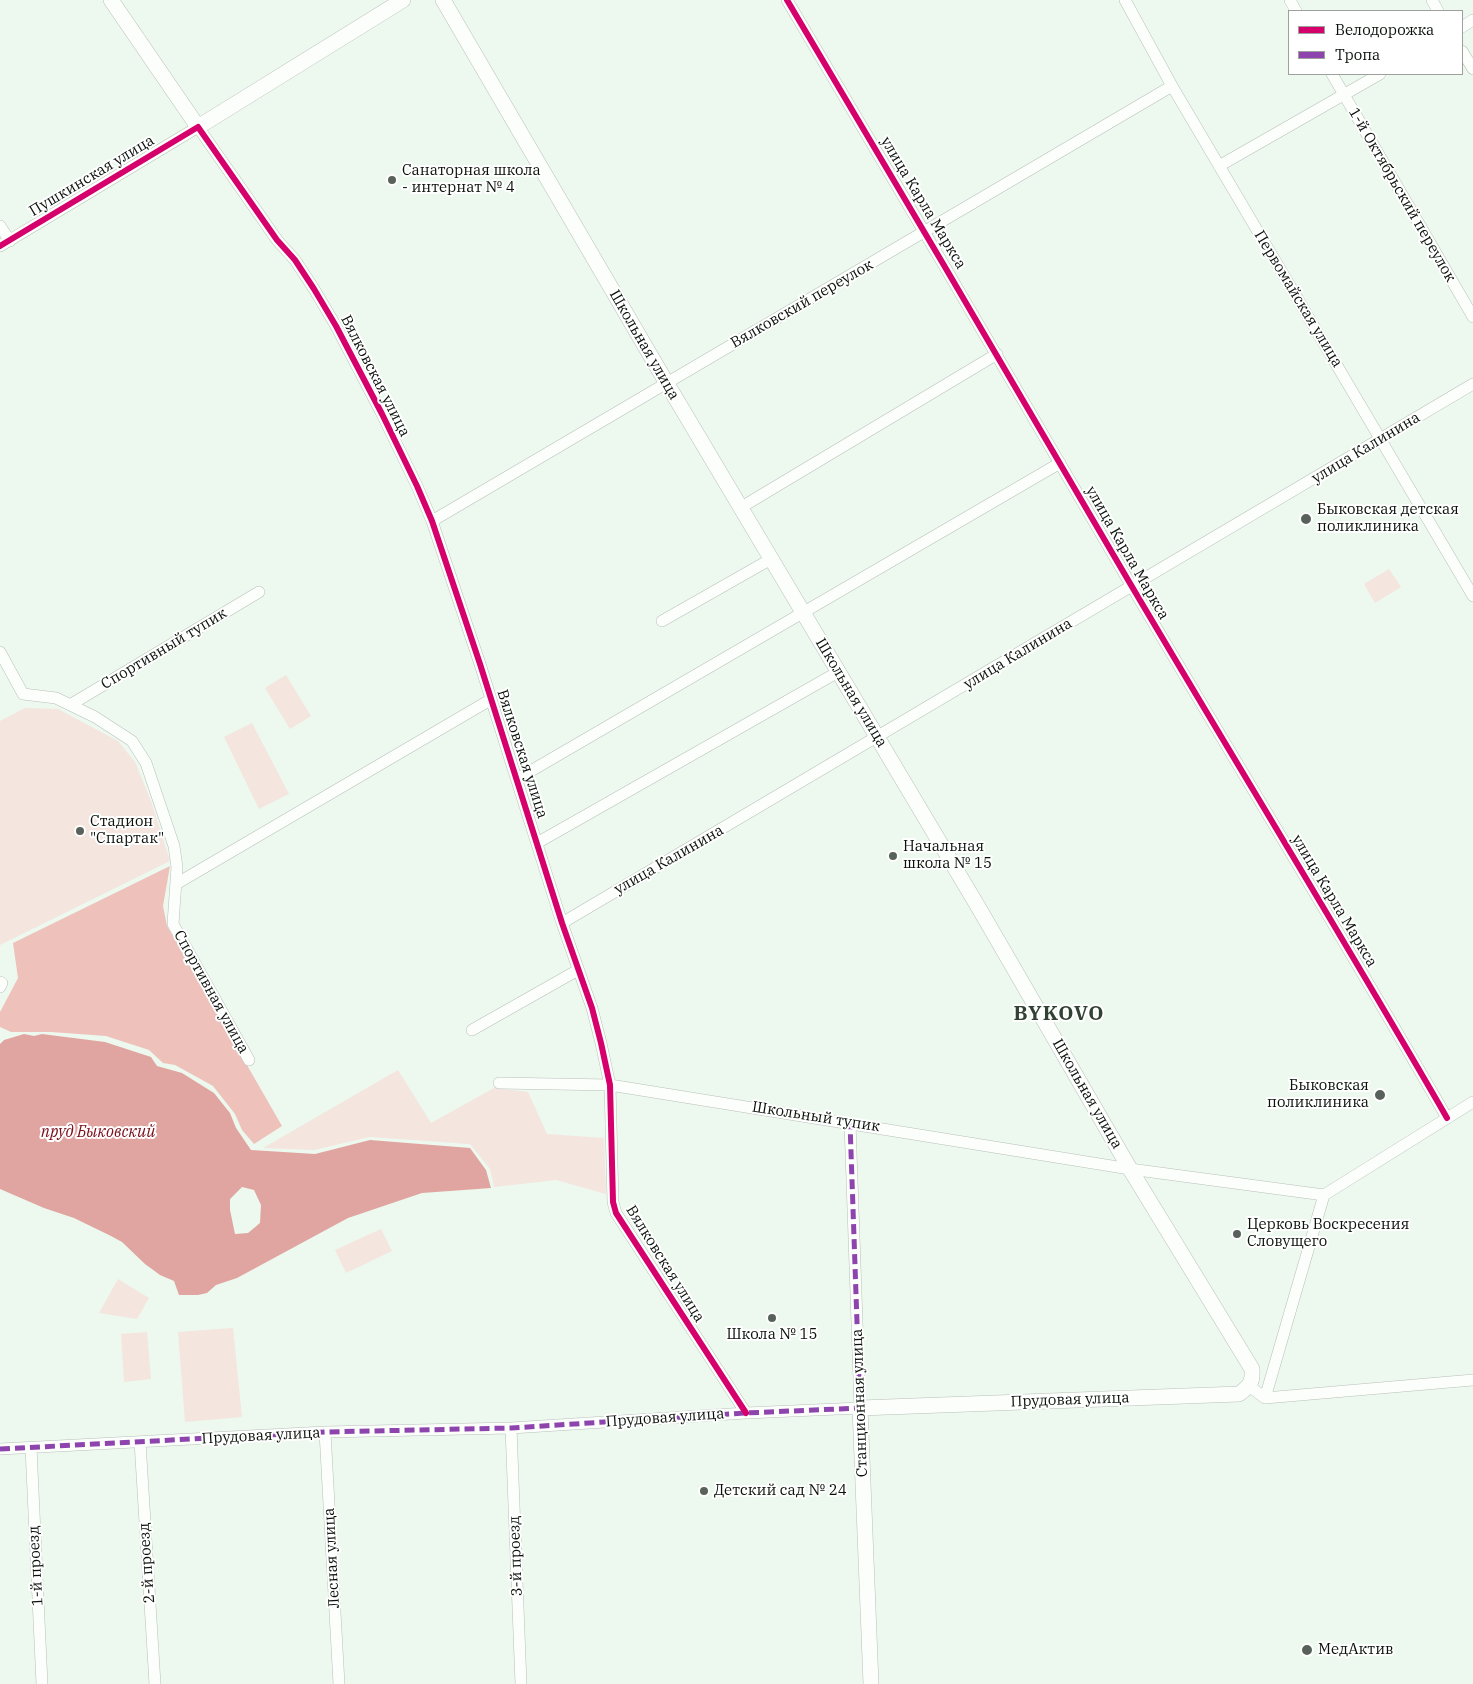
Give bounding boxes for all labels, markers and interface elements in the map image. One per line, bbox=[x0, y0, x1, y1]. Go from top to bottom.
legend bbox=[1288, 10, 1463, 75]
text: Велодорожка bbox=[1335, 20, 1434, 39]
text: Тропа bbox=[1335, 45, 1380, 64]
street label: 1-й Октябрьский переулок bbox=[1345, 105, 1459, 285]
street label: Пушкинская улица bbox=[26, 132, 158, 220]
street label: улица Карла Маркса bbox=[876, 134, 970, 272]
place label: Санаторная школа - интернат № 4 bbox=[402, 162, 541, 197]
marker: Санаторная школа - интернат № 4 bbox=[386, 174, 398, 186]
street label: Первомайская улица bbox=[1250, 227, 1346, 371]
street label: Вялковский переулок bbox=[728, 256, 876, 352]
street label: Школьная улица bbox=[605, 287, 683, 403]
street label: Вялковская улица bbox=[337, 312, 413, 440]
street label: улица Калинина bbox=[1309, 409, 1423, 487]
street label: улица Карла Маркса bbox=[1081, 483, 1173, 623]
place label: Быковская детская поликлиника bbox=[1317, 501, 1459, 536]
marker: Быковская детская поликлиника bbox=[1299, 512, 1313, 526]
street label: Спортивный тупик bbox=[98, 604, 230, 694]
street label: улица Калинина bbox=[961, 615, 1075, 693]
street label: Школьная улица bbox=[811, 635, 891, 751]
street label: Вялковская улица bbox=[493, 687, 551, 821]
place label: Стадион "Спартак" bbox=[90, 813, 164, 848]
street label: улица Калинина bbox=[611, 821, 727, 899]
marker: Стадион "Спартак" bbox=[74, 825, 86, 837]
street label: улица Карла Маркса bbox=[1287, 832, 1381, 970]
place label: Начальная школа № 15 bbox=[903, 838, 992, 873]
marker: Начальная школа № 15 bbox=[887, 850, 899, 862]
street label: Спортивная улица bbox=[170, 927, 252, 1057]
district label: BYKOVO bbox=[1013, 1002, 1105, 1026]
street label: Школьная улица bbox=[1048, 1036, 1126, 1152]
place label: Быковская поликлиника bbox=[1267, 1077, 1369, 1112]
marker: Быковская поликлиника bbox=[1373, 1088, 1387, 1102]
street label: Школьный тупик bbox=[751, 1098, 881, 1136]
water label: пруд Быковский bbox=[41, 1122, 155, 1142]
street label: Вялковская улица bbox=[622, 1202, 708, 1326]
place label: Церковь Воскресения Словущего bbox=[1247, 1216, 1409, 1251]
marker: Церковь Воскресения Словущего bbox=[1231, 1228, 1243, 1240]
marker: Школа № 15 bbox=[766, 1312, 778, 1324]
place label: Школа № 15 bbox=[726, 1326, 818, 1344]
street label: Станционная улица bbox=[848, 1328, 872, 1478]
street label: Прудовая улица bbox=[1010, 1389, 1130, 1411]
street label: Прудовая улица bbox=[605, 1405, 725, 1431]
street label: Прудовая улица bbox=[201, 1424, 321, 1448]
place label: Детский сад № 24 bbox=[714, 1482, 847, 1500]
marker: Детский сад № 24 bbox=[698, 1485, 710, 1497]
street label: Лесная улица bbox=[320, 1507, 344, 1609]
street label: 3-й проезд bbox=[506, 1515, 526, 1597]
street label: 2-й проезд bbox=[135, 1522, 159, 1604]
street label: 1-й проезд bbox=[25, 1525, 47, 1607]
place label: МедАктив bbox=[1318, 1641, 1393, 1659]
marker: МедАктив bbox=[1300, 1643, 1314, 1657]

